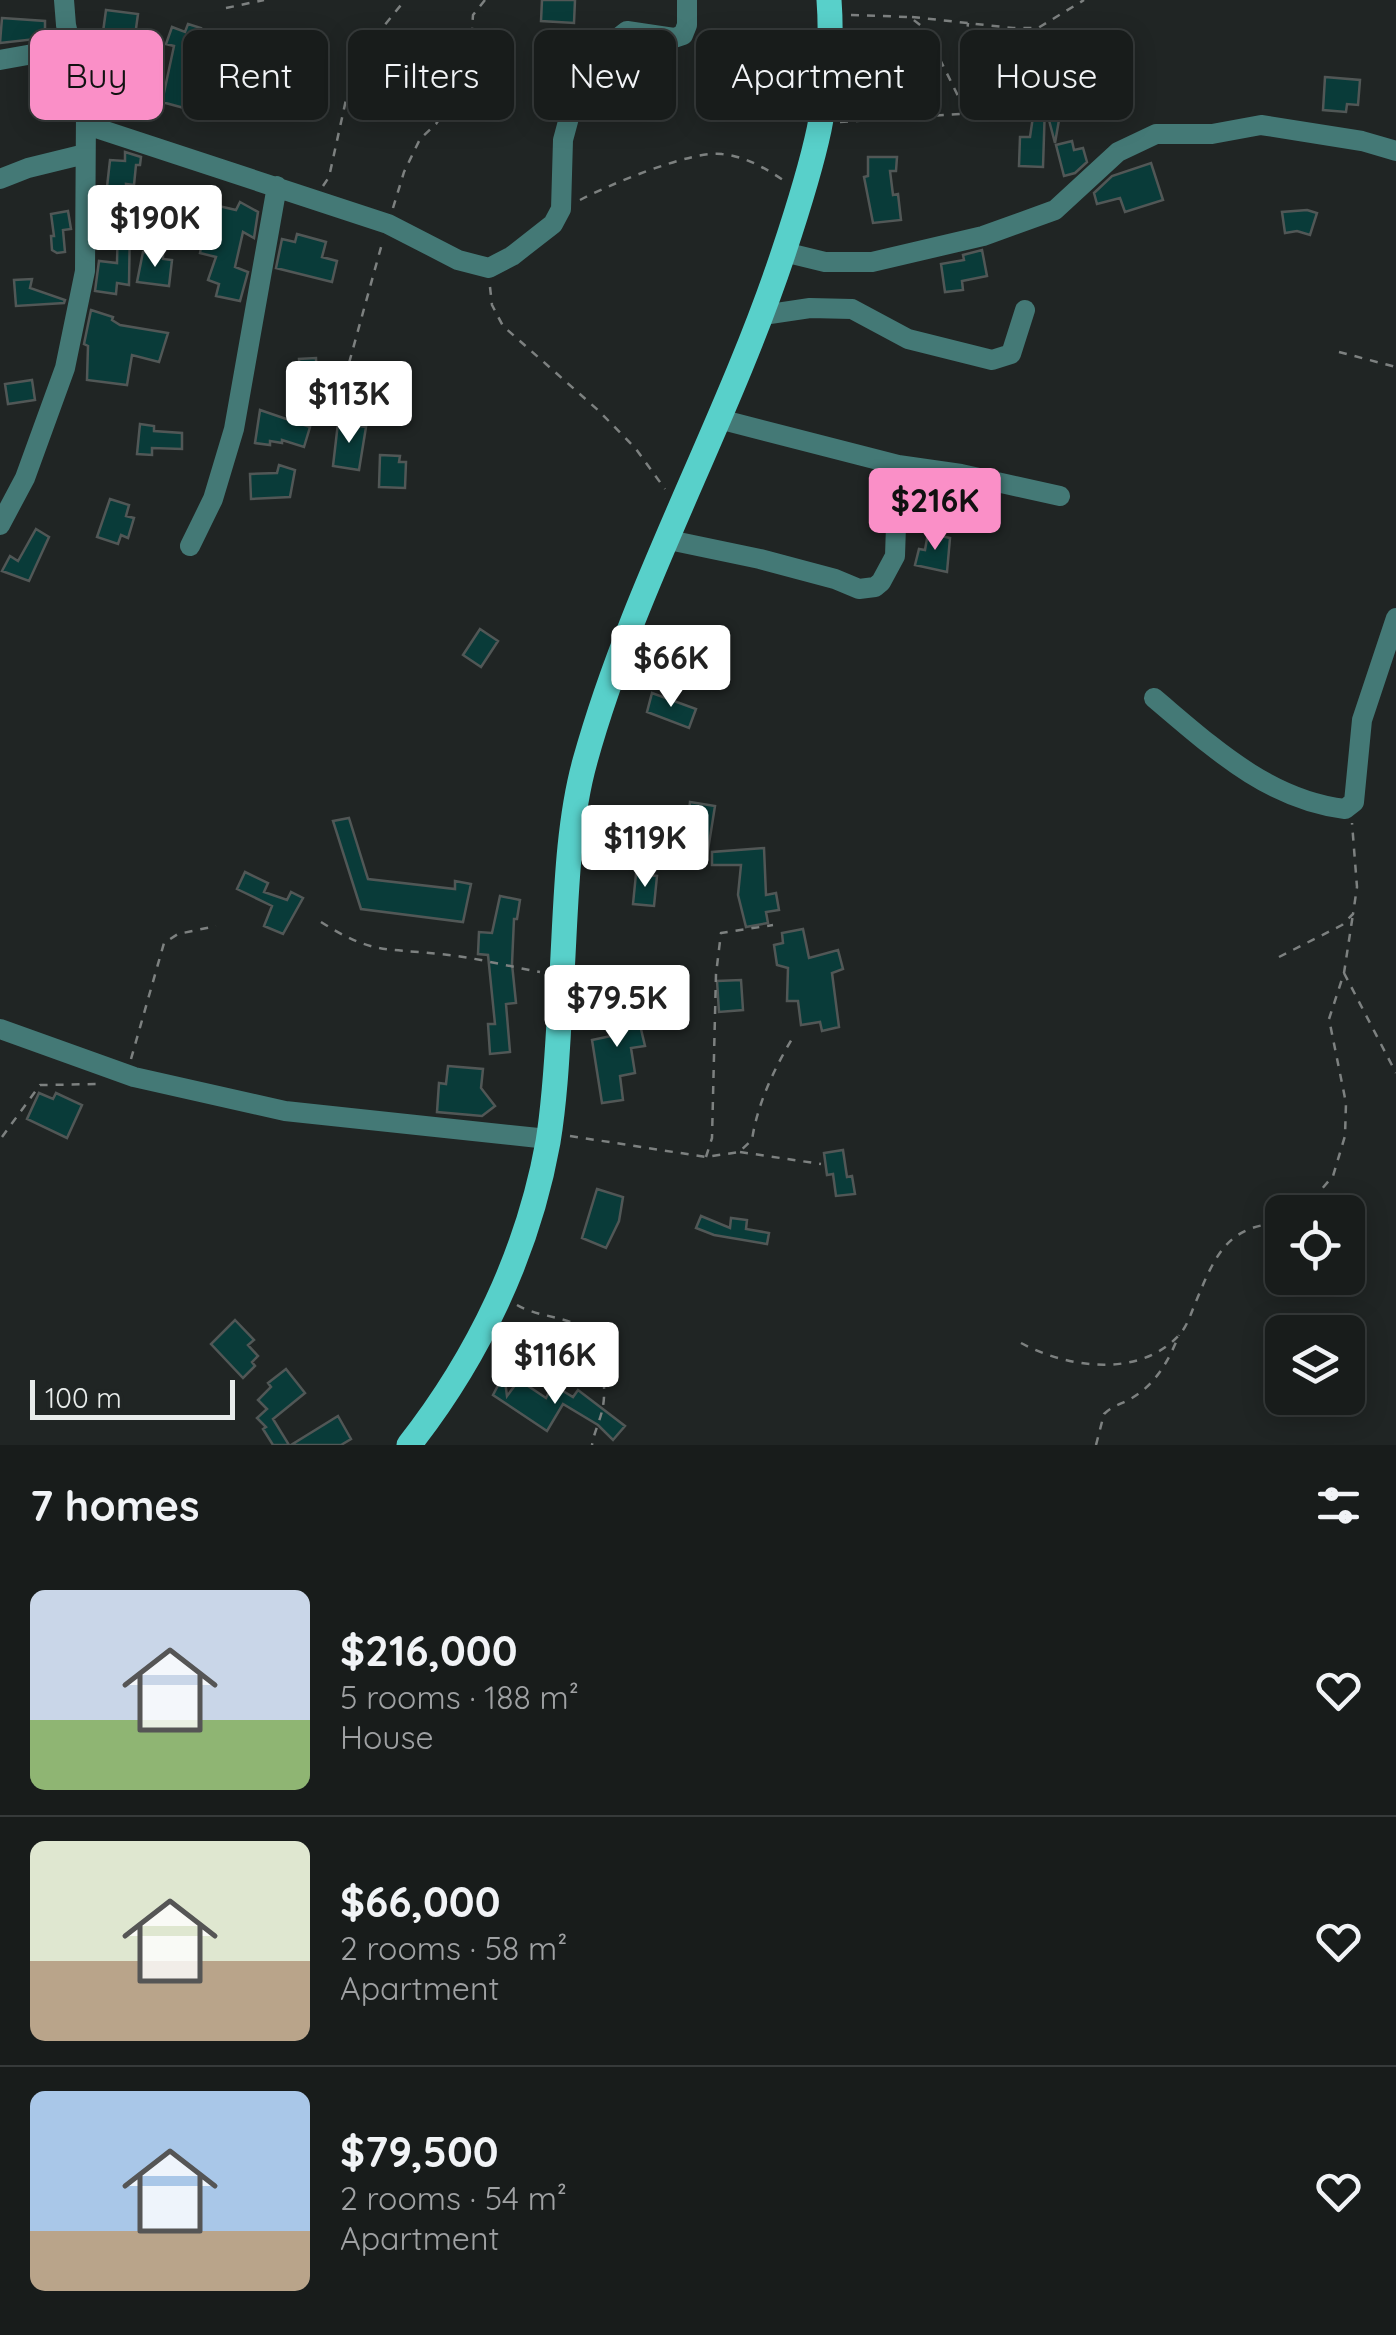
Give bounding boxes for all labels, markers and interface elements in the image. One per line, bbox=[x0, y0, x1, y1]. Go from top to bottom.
chip: Buy bbox=[30, 30, 163, 120]
chip: Rent bbox=[183, 30, 328, 120]
chip: Filters bbox=[348, 30, 514, 120]
chip: New bbox=[534, 30, 676, 120]
chip: Apartment bbox=[696, 30, 940, 120]
chip: House bbox=[960, 30, 1133, 120]
pin: $190K bbox=[85, 185, 225, 270]
text: $190K bbox=[110, 197, 200, 237]
pin: $113K bbox=[279, 361, 419, 446]
text: $113K bbox=[308, 373, 390, 413]
pin: $216K bbox=[865, 468, 1005, 553]
text: $216K bbox=[891, 480, 979, 520]
pin: $66K bbox=[612, 625, 730, 710]
text: $66K bbox=[633, 637, 709, 677]
pin: $119K bbox=[575, 805, 715, 890]
text: $119K bbox=[603, 817, 687, 857]
pin: $79.5K bbox=[536, 965, 698, 1050]
text: $79.5K bbox=[567, 977, 667, 1017]
map controls bbox=[1265, 1195, 1365, 1415]
button: locate bbox=[1265, 1195, 1365, 1295]
button: layers bbox=[1265, 1315, 1365, 1415]
pin: $116K bbox=[485, 1322, 625, 1407]
text: $116K bbox=[514, 1334, 596, 1374]
scale bar bbox=[30, 1375, 235, 1420]
text: 100 m bbox=[45, 1380, 122, 1415]
icon: filters bbox=[1311, 1478, 1366, 1533]
text: 7 homes bbox=[30, 1479, 199, 1532]
text: $216,000 bbox=[340, 1624, 517, 1677]
icon: home bbox=[110, 1630, 230, 1750]
icon: heart bbox=[1311, 1663, 1366, 1718]
text: 5 rooms · 188 m² bbox=[340, 1677, 579, 1717]
text: House bbox=[340, 1717, 434, 1757]
text: $66,000 bbox=[340, 1875, 500, 1928]
icon: home bbox=[110, 1881, 230, 2001]
icon: heart bbox=[1311, 1914, 1366, 1969]
text: 2 rooms · 58 m² bbox=[340, 1928, 567, 1968]
text: Apartment bbox=[340, 1968, 499, 2008]
text: $79,500 bbox=[340, 2125, 498, 2178]
icon: home bbox=[110, 2131, 230, 2251]
icon: heart bbox=[1311, 2164, 1366, 2219]
text: 2 rooms · 54 m² bbox=[340, 2178, 567, 2218]
text: Apartment bbox=[340, 2218, 499, 2258]

